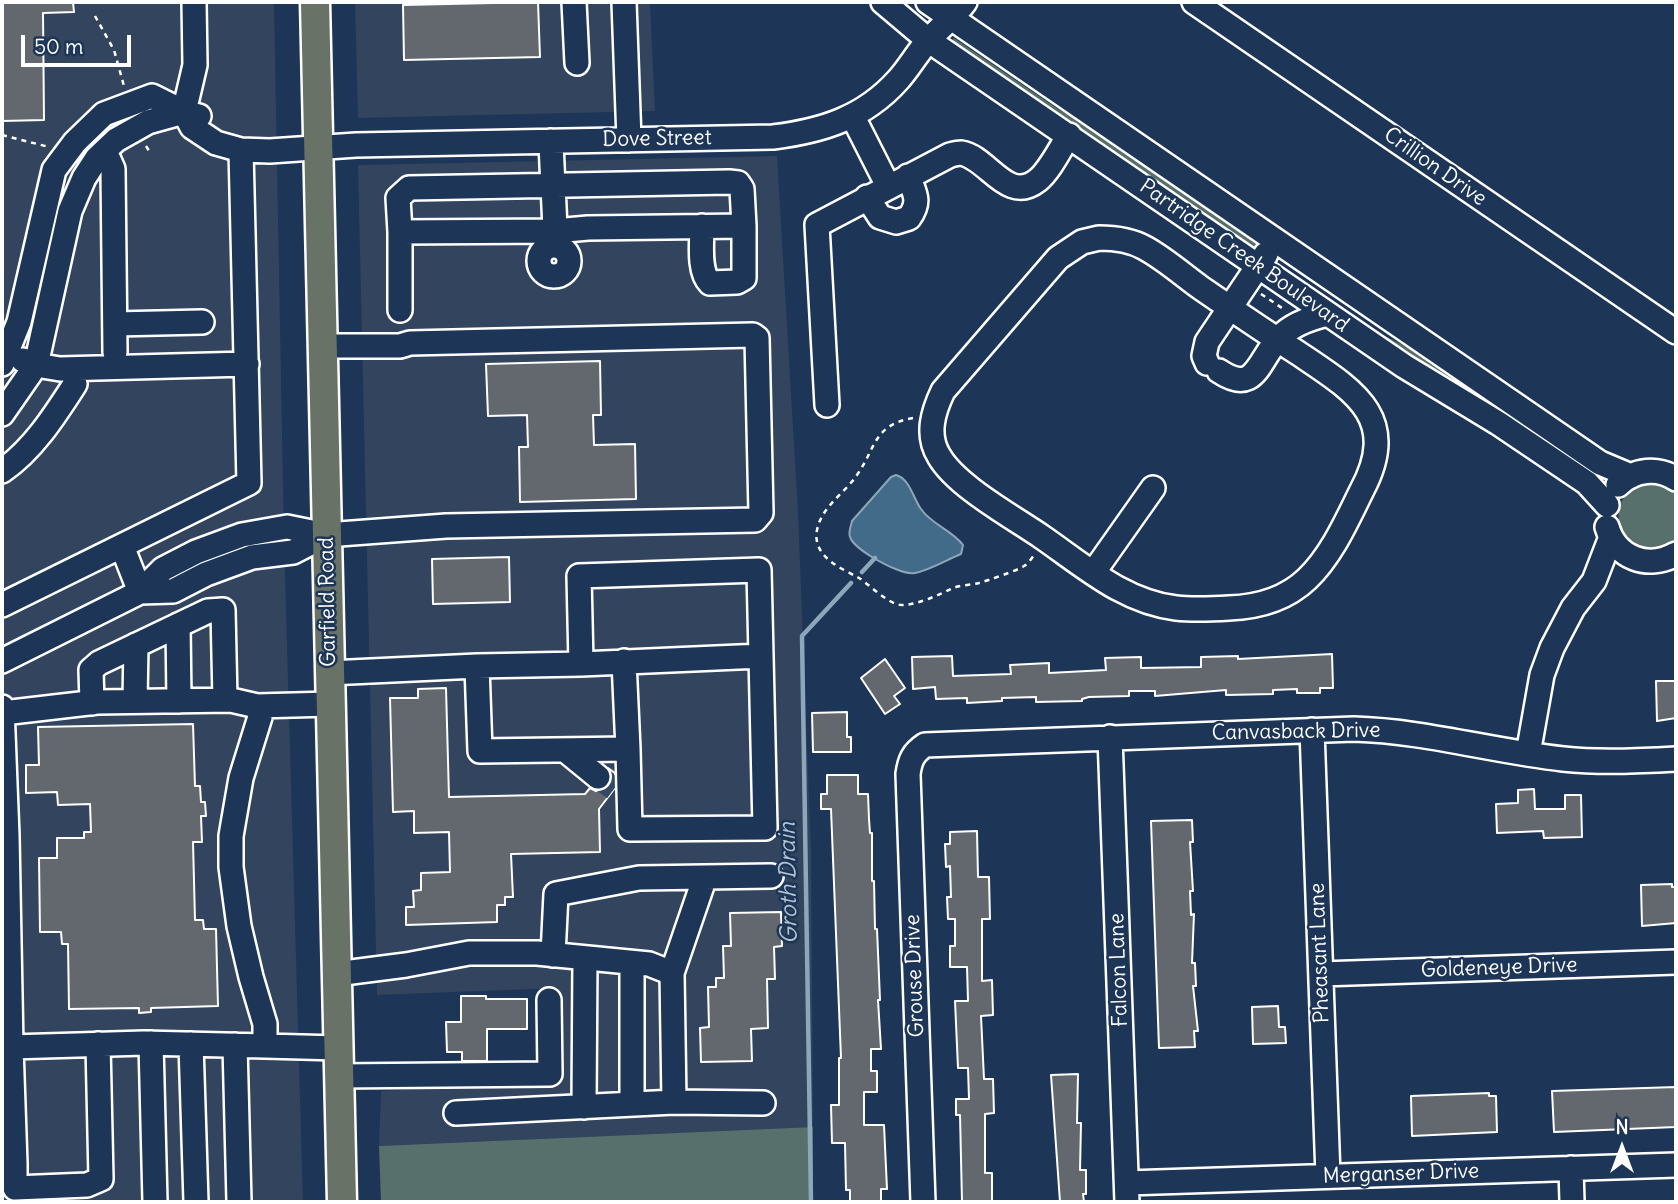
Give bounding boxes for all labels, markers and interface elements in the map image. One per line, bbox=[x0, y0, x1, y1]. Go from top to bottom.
scale bar bbox=[24, 21, 135, 65]
text: 50 m bbox=[34, 33, 83, 60]
street label: Crillion Drive bbox=[1379, 122, 1491, 212]
street label: Dove Street bbox=[602, 125, 712, 153]
street label: Partridge Creek Boulevard bbox=[1134, 174, 1354, 338]
street label: Garfield Road bbox=[314, 537, 342, 667]
street label: Canvasback Drive bbox=[1211, 718, 1381, 746]
water label: Groth Drain bbox=[774, 822, 804, 944]
street label: Pheasant Lane bbox=[1305, 882, 1335, 1024]
street label: Falcon Lane bbox=[1104, 913, 1134, 1027]
street label: Grouse Drive bbox=[900, 914, 930, 1038]
street label: Goldeneye Drive bbox=[1420, 953, 1578, 983]
north arrow bbox=[1587, 1113, 1657, 1183]
text: N bbox=[1615, 1115, 1629, 1139]
street label: Merganser Drive bbox=[1322, 1159, 1480, 1189]

